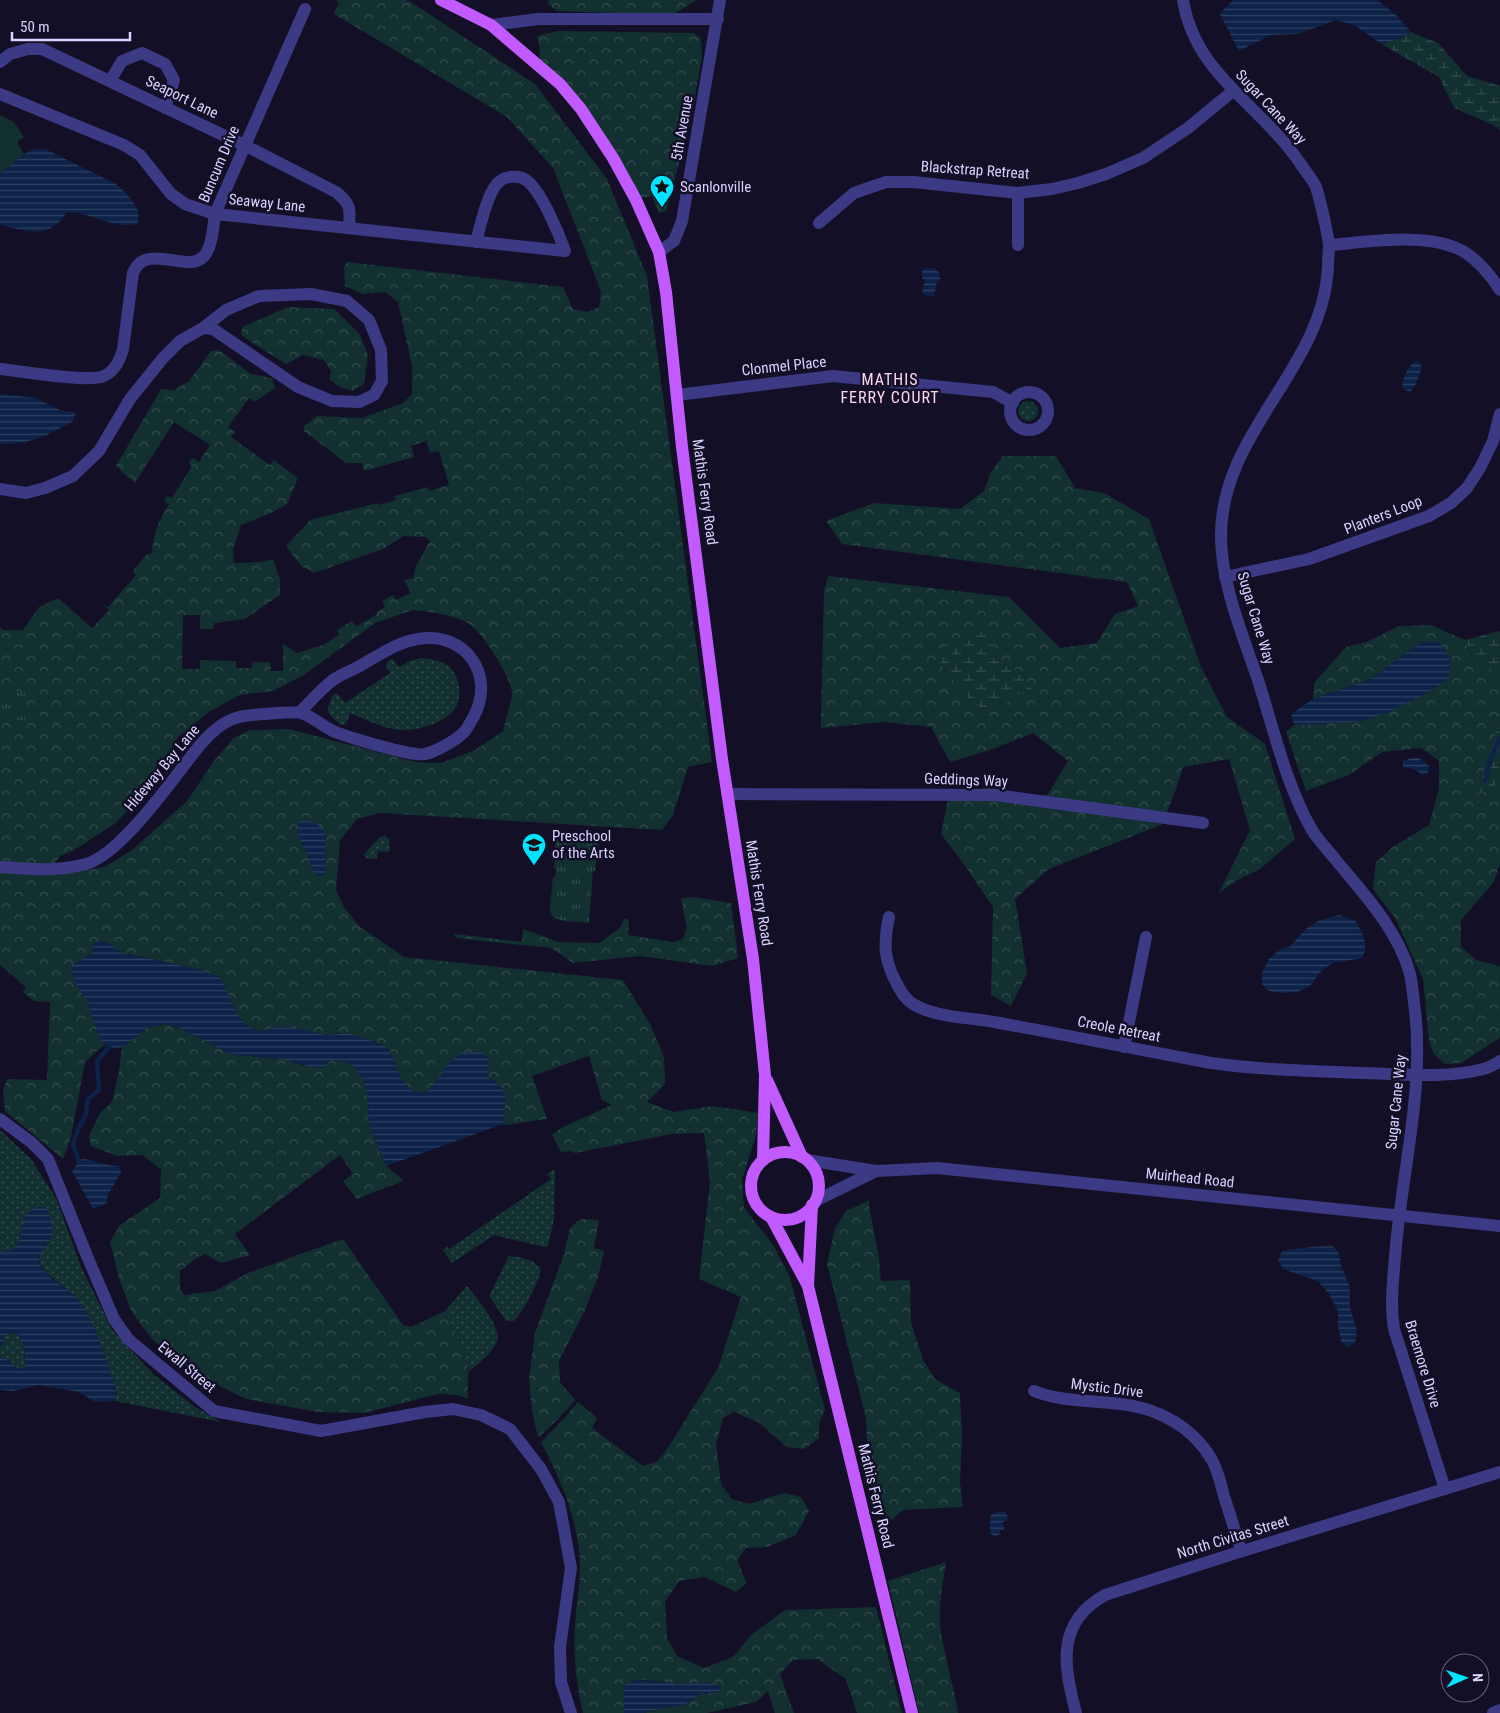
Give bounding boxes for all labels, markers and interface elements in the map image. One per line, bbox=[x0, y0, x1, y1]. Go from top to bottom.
scale bar bbox=[12, 10, 130, 42]
text: 50 m bbox=[20, 18, 50, 36]
street label: Sugar Cane Way bbox=[1232, 66, 1310, 148]
street label: Seaport Lane bbox=[143, 72, 221, 122]
street label: 5th Avenue bbox=[667, 94, 697, 162]
street label: Buncum Drive bbox=[195, 123, 243, 205]
street label: Blackstrap Retreat bbox=[920, 157, 1030, 183]
place icon: Scanlonville bbox=[649, 174, 675, 208]
place label: Scanlonville bbox=[680, 178, 751, 196]
street label: Seaway Lane bbox=[228, 190, 306, 216]
street label: Clonmel Place bbox=[741, 353, 827, 379]
district label: MATHIS FERRY COURT bbox=[840, 370, 940, 407]
street label: Mathis Ferry Road bbox=[689, 438, 721, 546]
street label: Planters Loop bbox=[1341, 492, 1425, 538]
street label: Sugar Cane Way bbox=[1233, 570, 1279, 666]
street label: Hideway Bay Lane bbox=[121, 721, 203, 815]
street label: Geddings Way bbox=[924, 770, 1008, 790]
place label: Preschool of the Arts bbox=[552, 827, 615, 862]
school or university icon: Preschool of the Arts bbox=[521, 832, 547, 866]
street label: Mathis Ferry Road bbox=[742, 839, 776, 947]
street label: Creole Retreat bbox=[1076, 1012, 1162, 1046]
street label: Sugar Cane Way bbox=[1382, 1054, 1410, 1150]
street label: Muirhead Road bbox=[1145, 1164, 1235, 1192]
street label: Braemore Drive bbox=[1401, 1318, 1445, 1410]
street label: Ewall Street bbox=[155, 1338, 219, 1396]
street label: Mystic Drive bbox=[1070, 1375, 1144, 1401]
street label: Mathis Ferry Road bbox=[854, 1442, 898, 1550]
street label: North Civitas Street bbox=[1175, 1511, 1291, 1563]
north arrow bbox=[1440, 1653, 1490, 1703]
text: N bbox=[1470, 1673, 1486, 1682]

